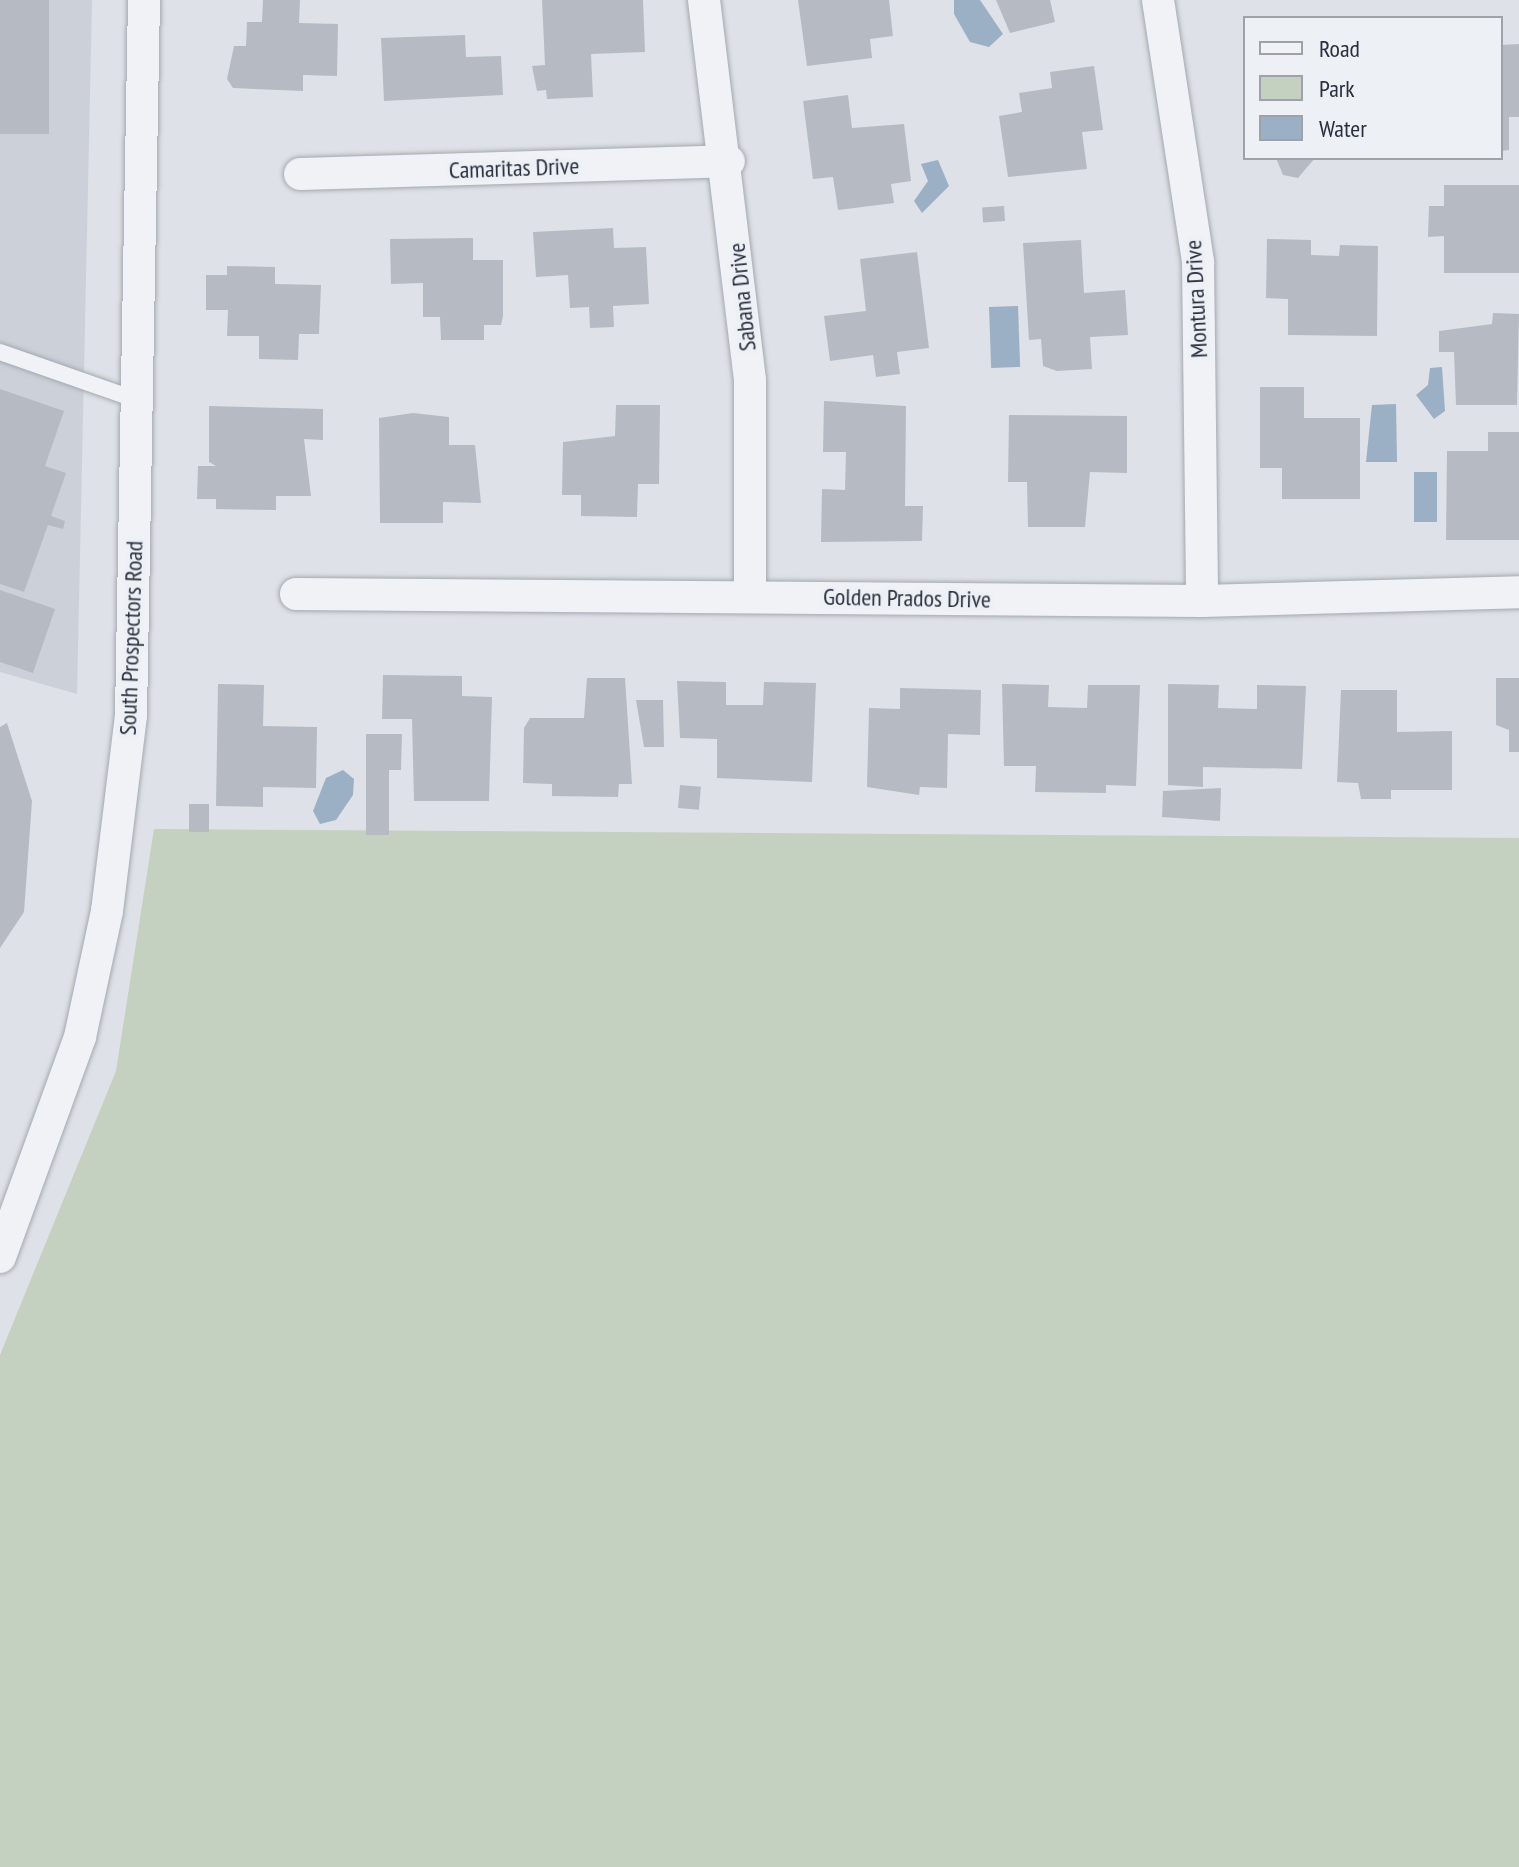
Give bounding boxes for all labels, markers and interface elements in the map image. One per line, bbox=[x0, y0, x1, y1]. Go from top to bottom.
legend bbox=[1243, 16, 1503, 160]
text: Road bbox=[1319, 33, 1360, 64]
text: Park bbox=[1319, 73, 1355, 104]
text: Water bbox=[1319, 113, 1367, 144]
street label: Camaritas Drive bbox=[448, 151, 580, 185]
street label: Montura Drive bbox=[1179, 239, 1213, 359]
street label: Sabana Drive bbox=[722, 241, 762, 353]
street label: South Prospectors Road bbox=[113, 540, 149, 736]
street label: Golden Prados Drive bbox=[823, 582, 991, 614]

